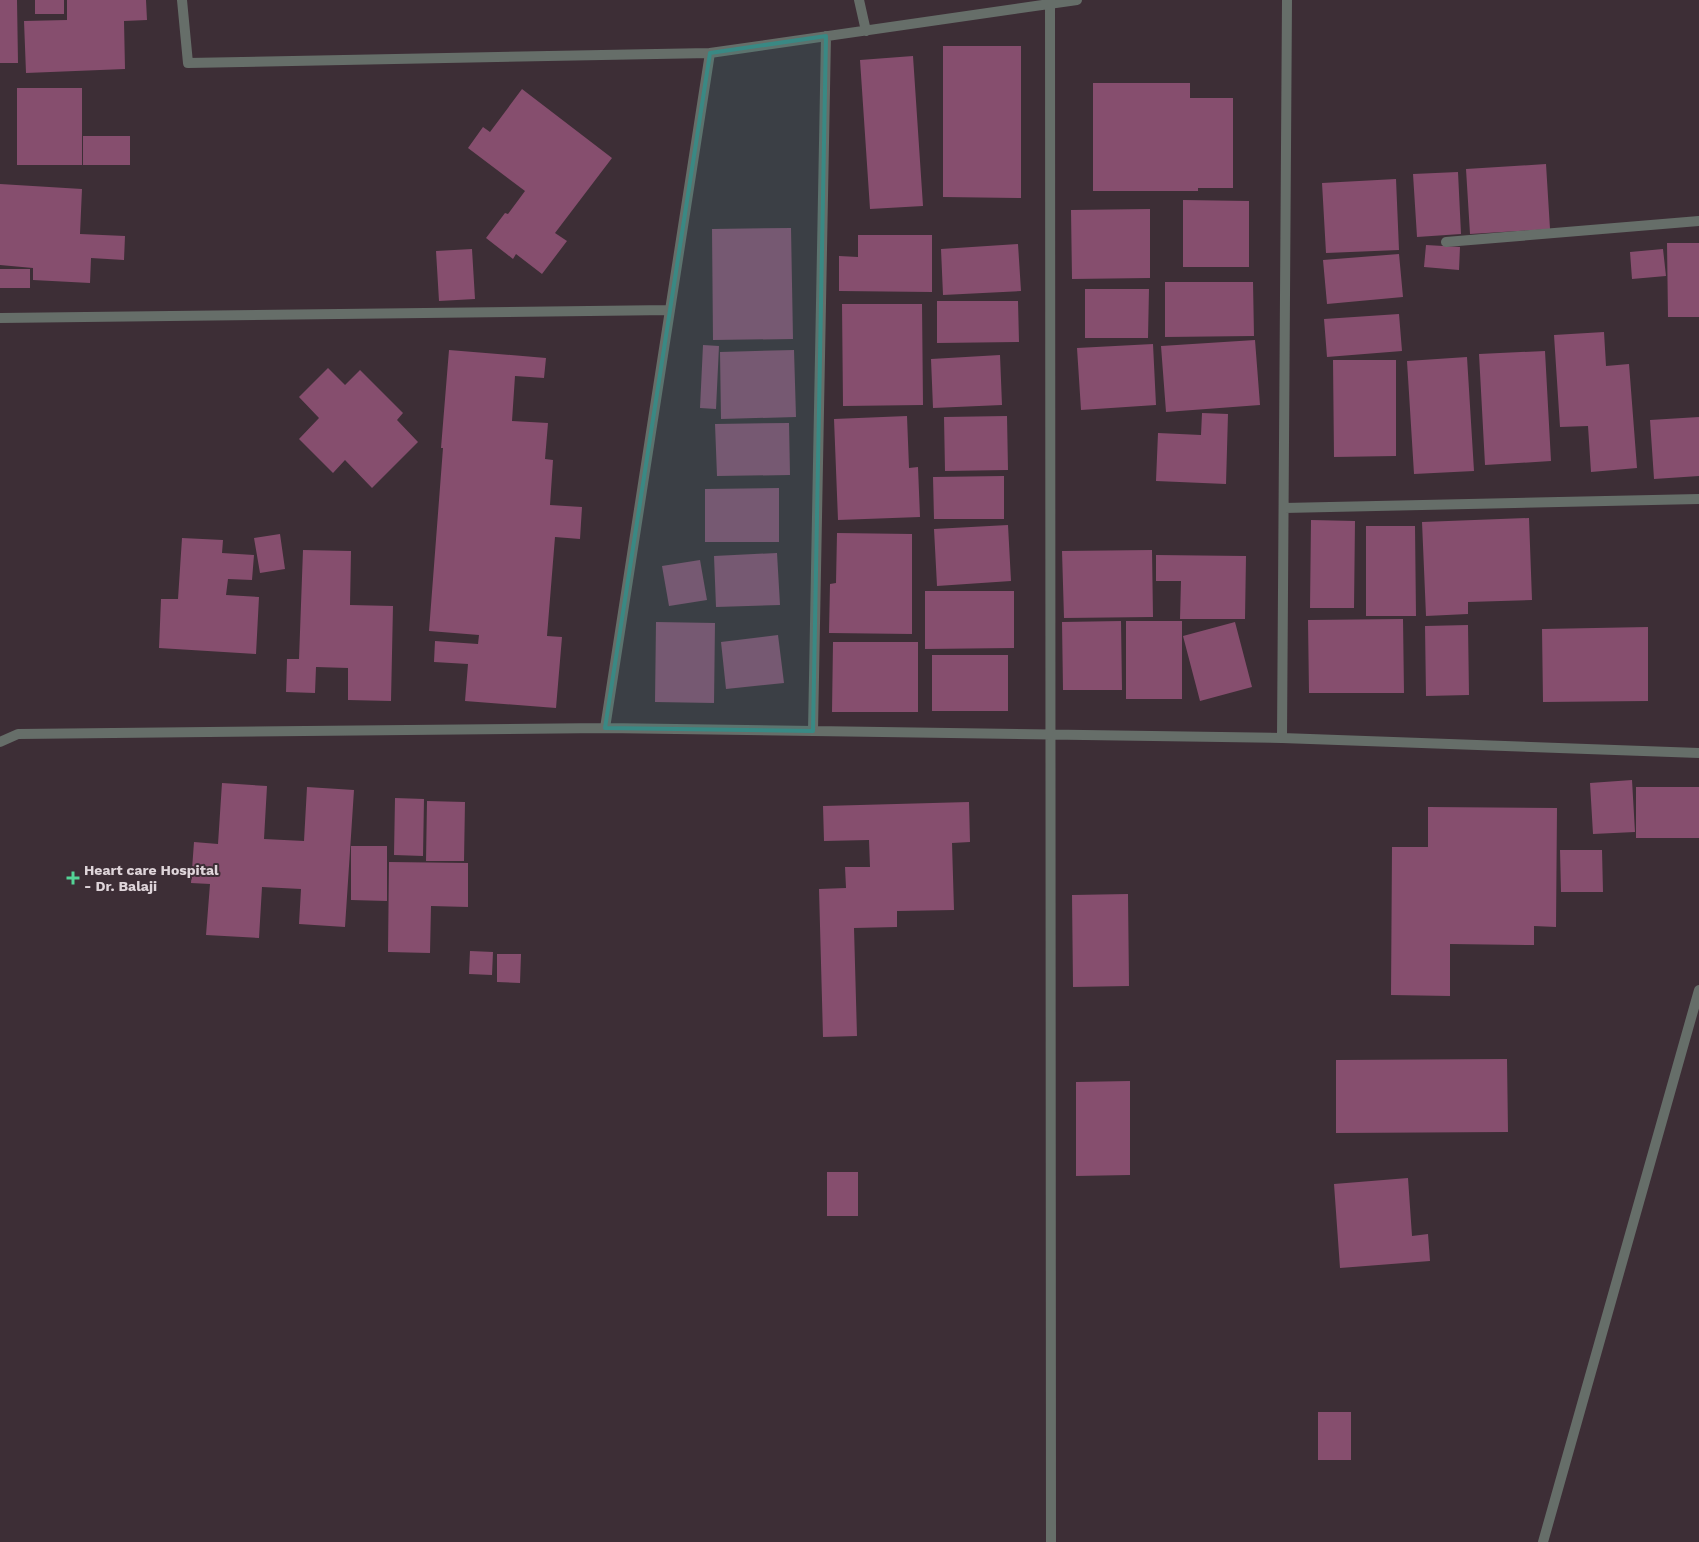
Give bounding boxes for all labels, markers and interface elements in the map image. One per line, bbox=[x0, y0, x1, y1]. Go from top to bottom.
place label: Heart care Hospital - Dr. Balaji bbox=[84, 862, 219, 894]
marker: Heart care Hospital - Dr. Balaji bbox=[66, 871, 80, 885]

